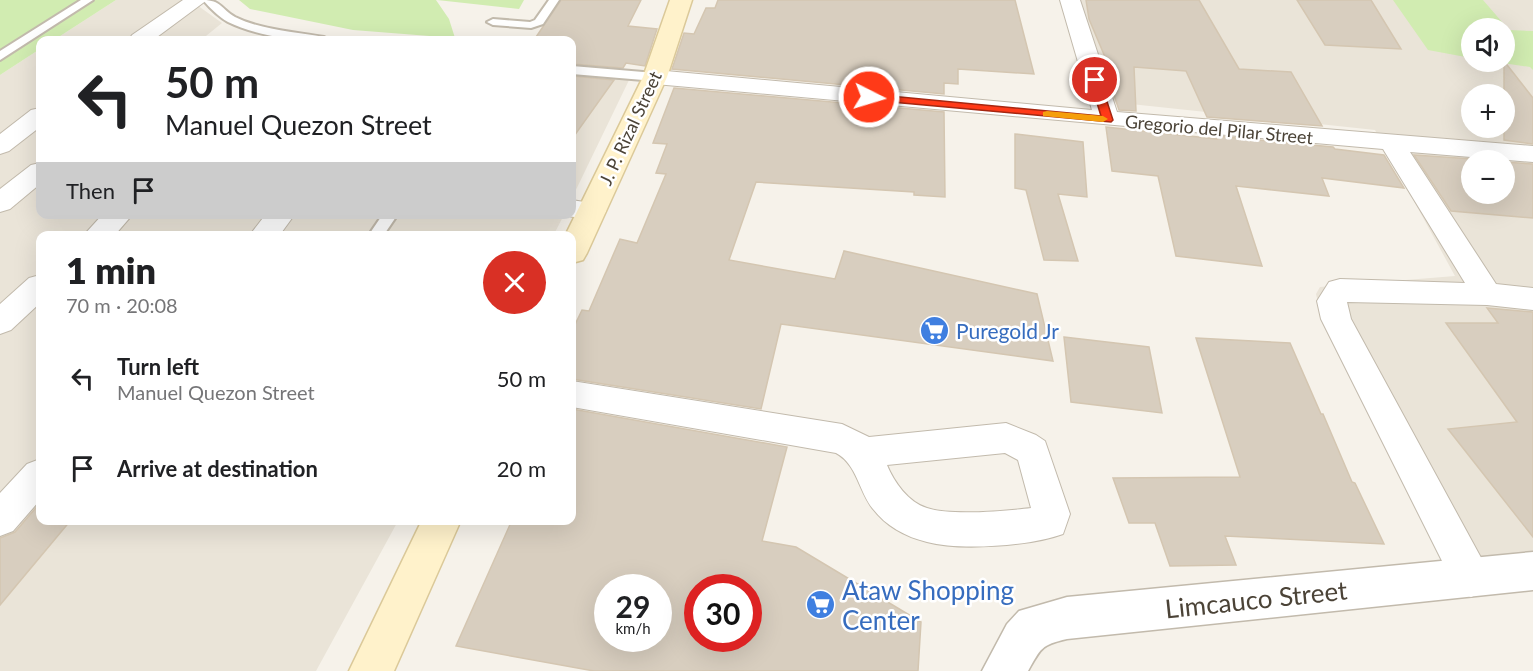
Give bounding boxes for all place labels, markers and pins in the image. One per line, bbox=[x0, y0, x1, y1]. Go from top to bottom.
pin bbox=[1069, 54, 1120, 105]
supermarket icon: Puregold Jr bbox=[919, 314, 951, 346]
place label: Puregold Jr bbox=[956, 318, 1059, 343]
place label: Ataw Shopping Center bbox=[842, 574, 1014, 636]
supermarket icon: Ataw Shopping Center bbox=[805, 589, 837, 621]

